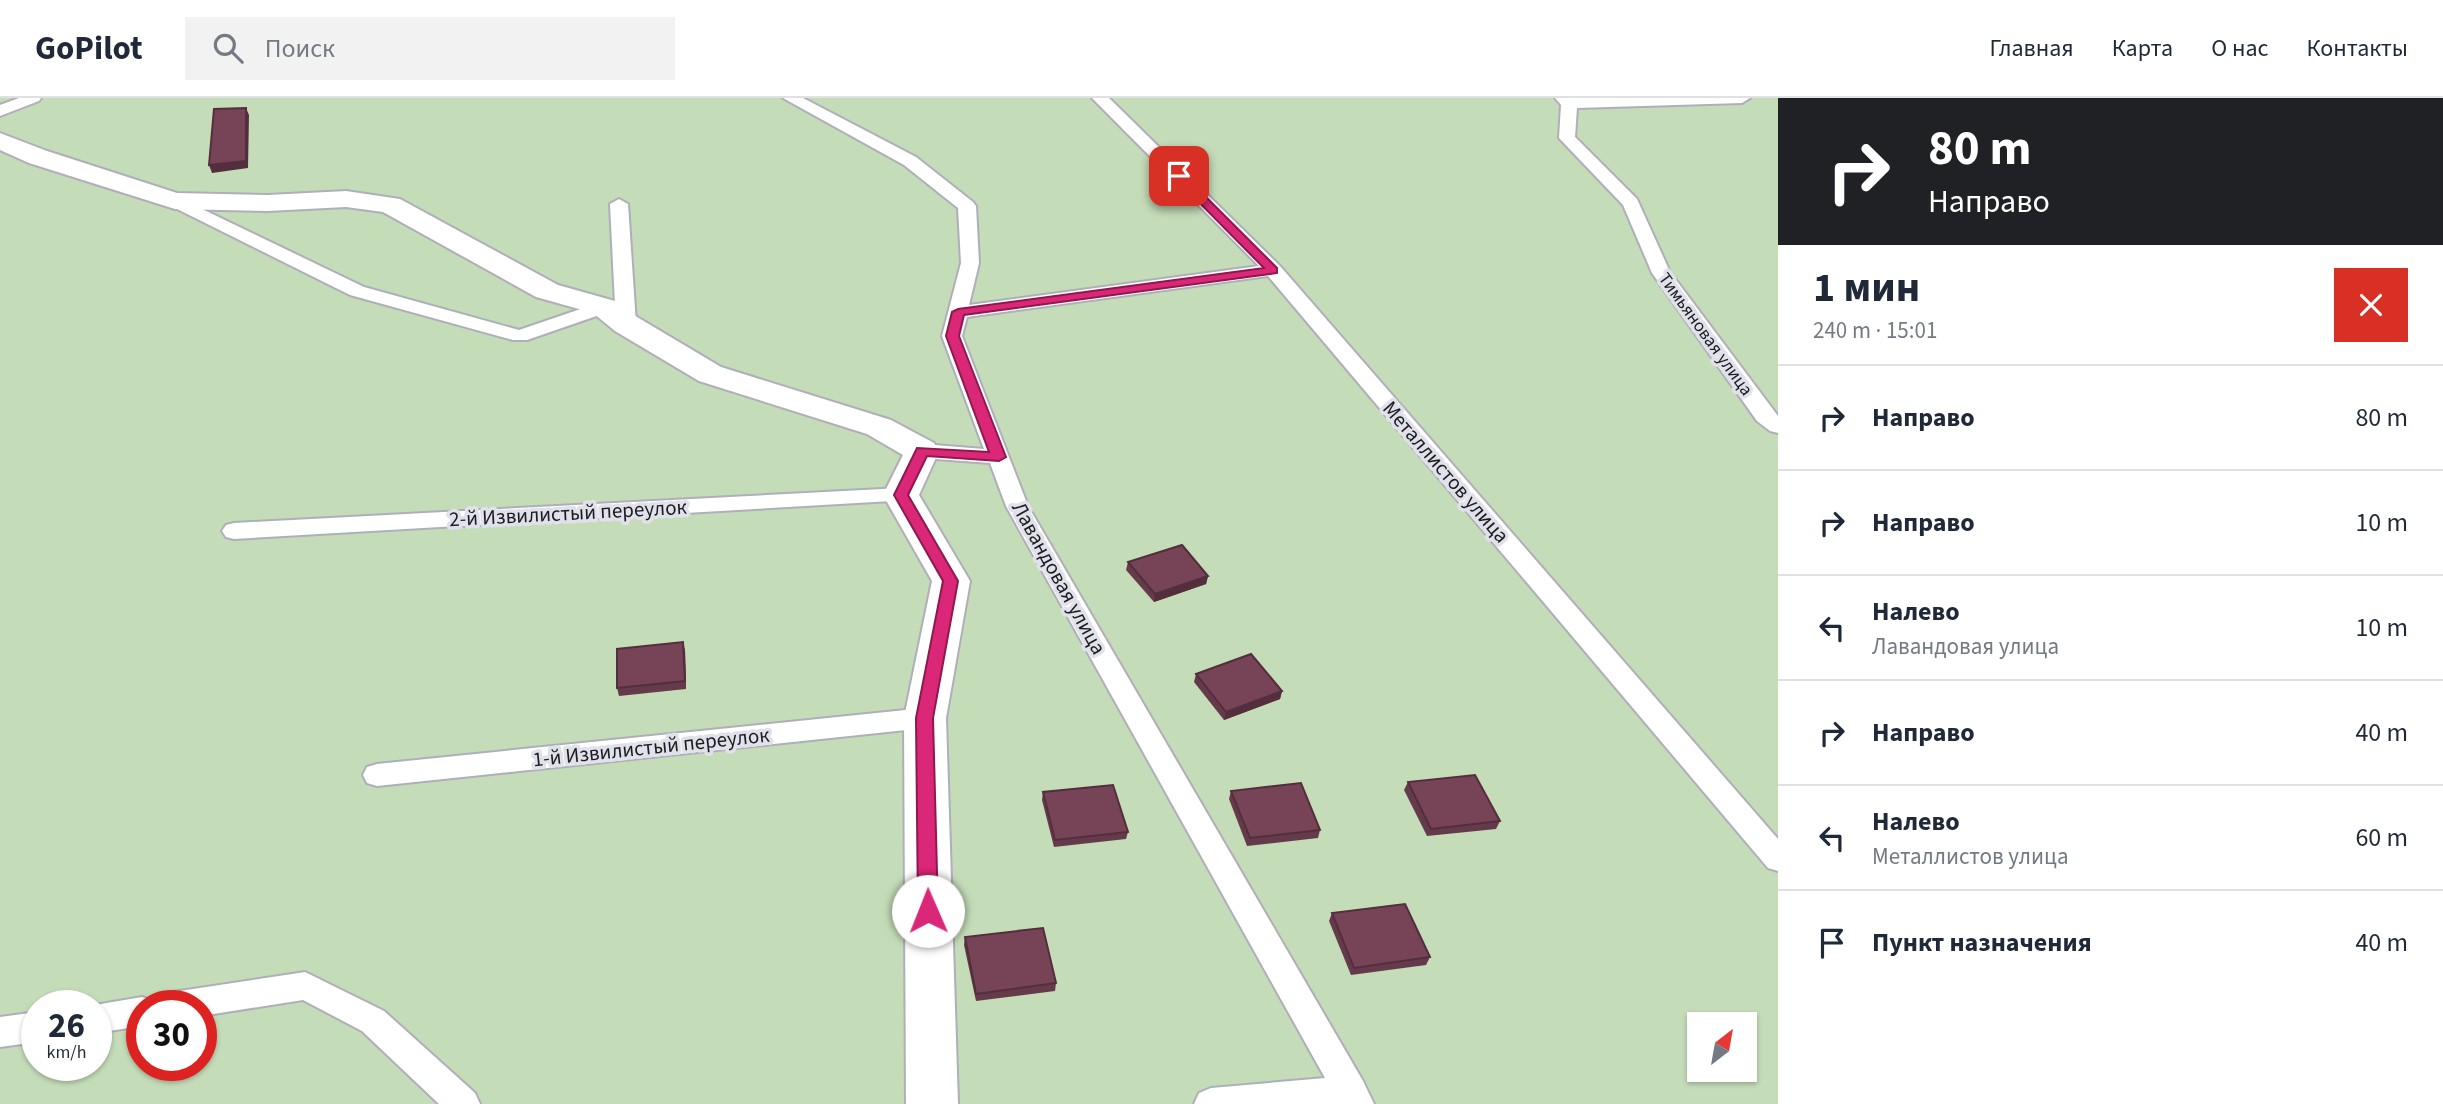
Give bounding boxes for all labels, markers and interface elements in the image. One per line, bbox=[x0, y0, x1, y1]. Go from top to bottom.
search box bbox=[185, 17, 675, 80]
text: GoPilot bbox=[35, 25, 143, 72]
icon: search bbox=[209, 29, 247, 67]
text: Поиск bbox=[265, 30, 335, 67]
text: Главная bbox=[1989, 31, 2074, 66]
text: Карта bbox=[2112, 31, 2173, 66]
text: О нас bbox=[2211, 31, 2268, 66]
text: Контакты bbox=[2306, 31, 2408, 66]
text: 80 m bbox=[1928, 114, 2032, 184]
icon: right bbox=[1813, 126, 1904, 217]
pin bbox=[1149, 146, 1209, 206]
icon: arrive bbox=[1160, 157, 1198, 195]
text: Направо bbox=[1928, 179, 2050, 225]
text: 1 мин bbox=[1813, 258, 1920, 318]
street label: Тимьяновая улица bbox=[1652, 268, 1759, 401]
button: close bbox=[2334, 268, 2408, 342]
text: 240 m · 15:01 bbox=[1813, 314, 1937, 347]
street label: Металлистов улица bbox=[1376, 394, 1516, 550]
icon: right bbox=[1813, 399, 1851, 437]
text: Направо bbox=[1872, 399, 1975, 436]
text: 80 m bbox=[2355, 399, 2408, 436]
street label: 2-й Извилистый переулок bbox=[448, 492, 688, 534]
street label: Лавандовая улица bbox=[1004, 496, 1114, 660]
icon: right bbox=[1813, 504, 1851, 542]
text: Направо bbox=[1872, 504, 1975, 541]
text: 10 m bbox=[2355, 504, 2408, 541]
text: Налево bbox=[1872, 593, 1960, 630]
icon: left bbox=[1813, 609, 1851, 647]
text: 10 m bbox=[2355, 609, 2408, 646]
text: Лавандовая улица bbox=[1872, 630, 2059, 663]
icon: right bbox=[1813, 714, 1851, 752]
text: Направо bbox=[1872, 714, 1975, 751]
text: 40 m bbox=[2355, 714, 2408, 751]
street label: 1-й Извилистый переулок bbox=[531, 720, 772, 774]
text: Налево bbox=[1872, 803, 1960, 840]
icon: left bbox=[1813, 819, 1851, 857]
text: 60 m bbox=[2355, 819, 2408, 856]
text: Металлистов улица bbox=[1872, 840, 2069, 873]
position arrow bbox=[891, 874, 965, 948]
icon: arrive bbox=[1813, 924, 1851, 962]
text: Пункт назначения bbox=[1872, 924, 2092, 961]
text: 40 m bbox=[2355, 924, 2408, 961]
speed limit sign: 30 bbox=[126, 990, 217, 1081]
text: 26 bbox=[48, 1001, 85, 1051]
north arrow bbox=[1687, 1012, 1757, 1082]
map controls bbox=[1687, 1012, 1757, 1082]
text: km/h bbox=[47, 1040, 86, 1065]

